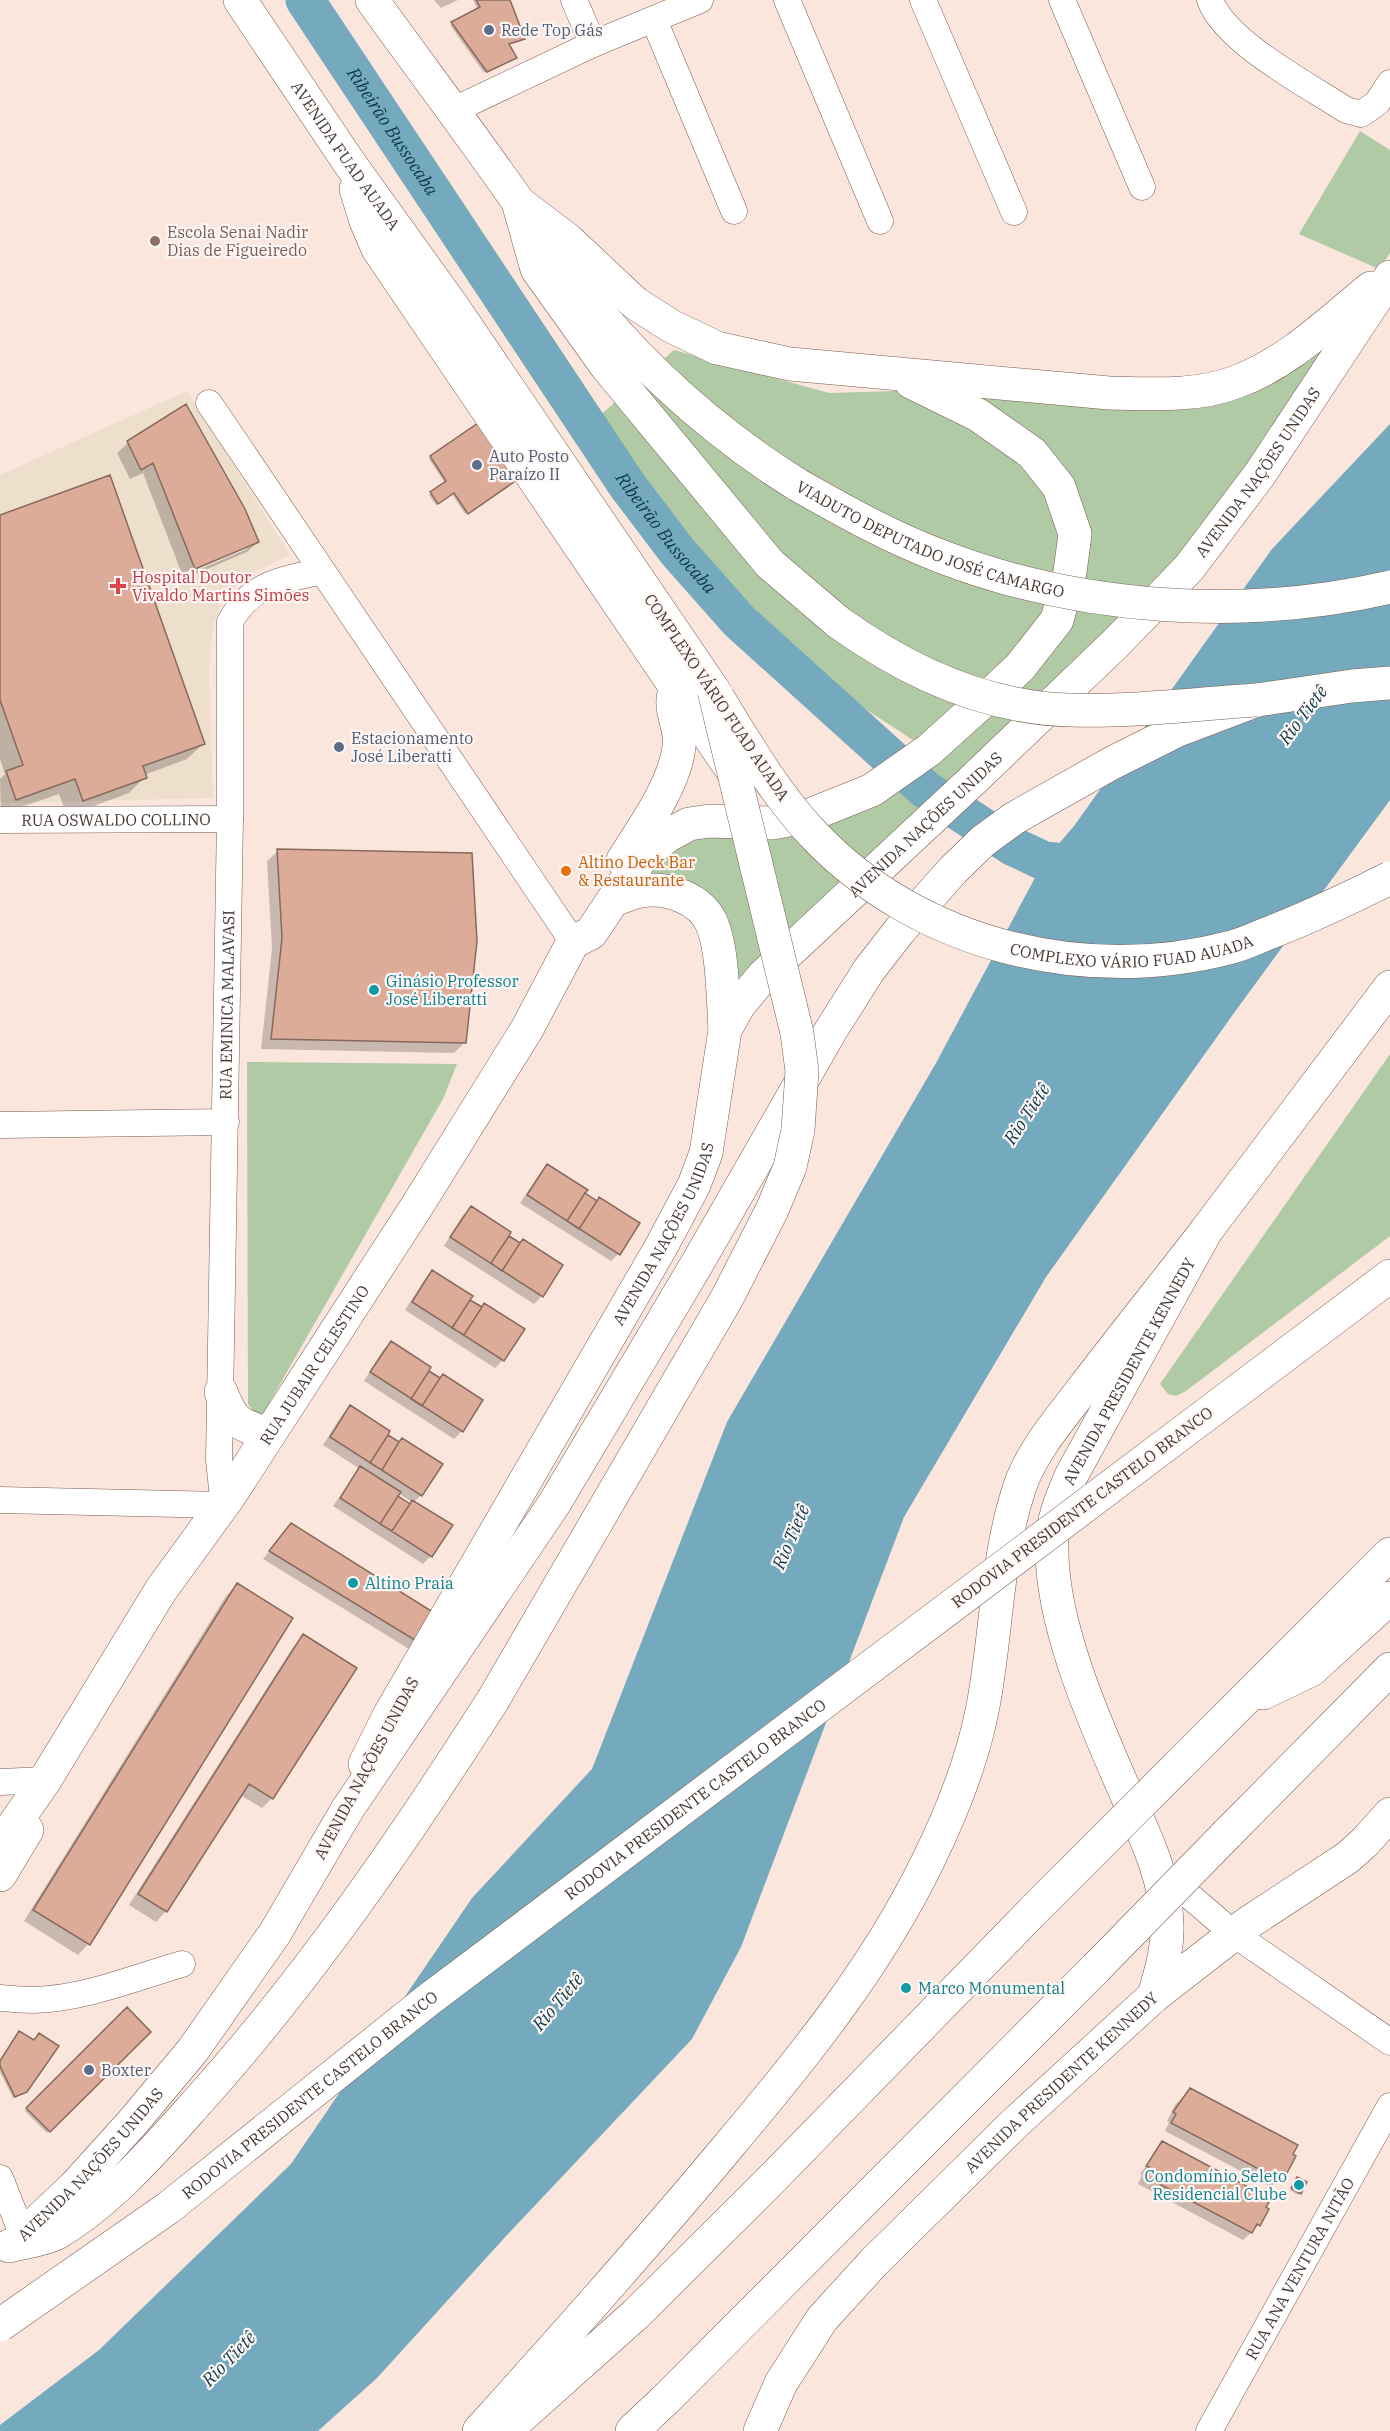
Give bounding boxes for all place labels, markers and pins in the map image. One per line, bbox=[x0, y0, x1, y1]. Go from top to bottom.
place label: Rede Top Gás bbox=[501, 20, 603, 40]
marker: Rede Top Gás bbox=[482, 23, 496, 37]
place label: Escola Senai Nadir Dias de Figueiredo bbox=[167, 222, 308, 260]
marker: Escola Senai Nadir Dias de Figueiredo bbox=[148, 234, 162, 248]
place label: Auto Posto Paraízo II bbox=[489, 446, 569, 484]
marker: Auto Posto Paraízo II bbox=[470, 458, 484, 472]
place label: Hospital Doutor Vivaldo Martins Simões bbox=[132, 567, 309, 605]
marker: Hospital Doutor Vivaldo Martins Simões bbox=[109, 577, 127, 595]
place label: Estacionamento José Liberatti bbox=[351, 728, 473, 766]
marker: Estacionamento José Liberatti bbox=[332, 740, 346, 754]
place label: Altino Deck Bar & Restaurante bbox=[578, 852, 695, 890]
marker: Altino Deck Bar & Restaurante bbox=[559, 864, 573, 878]
place label: Ginásio Professor José Liberatti bbox=[386, 971, 519, 1009]
marker: Ginásio Professor José Liberatti bbox=[367, 983, 381, 997]
place label: Altino Praia bbox=[365, 1573, 454, 1593]
marker: Altino Praia bbox=[346, 1576, 360, 1590]
place label: Marco Monumental bbox=[918, 1978, 1065, 1998]
marker: Marco Monumental bbox=[899, 1981, 913, 1995]
place label: Boxter bbox=[101, 2060, 151, 2080]
marker: Boxter bbox=[82, 2063, 96, 2077]
place label: Condomínio Seleto Residencial Clube bbox=[1144, 2166, 1287, 2204]
marker: Condomínio Seleto Residencial Clube bbox=[1292, 2178, 1306, 2192]

